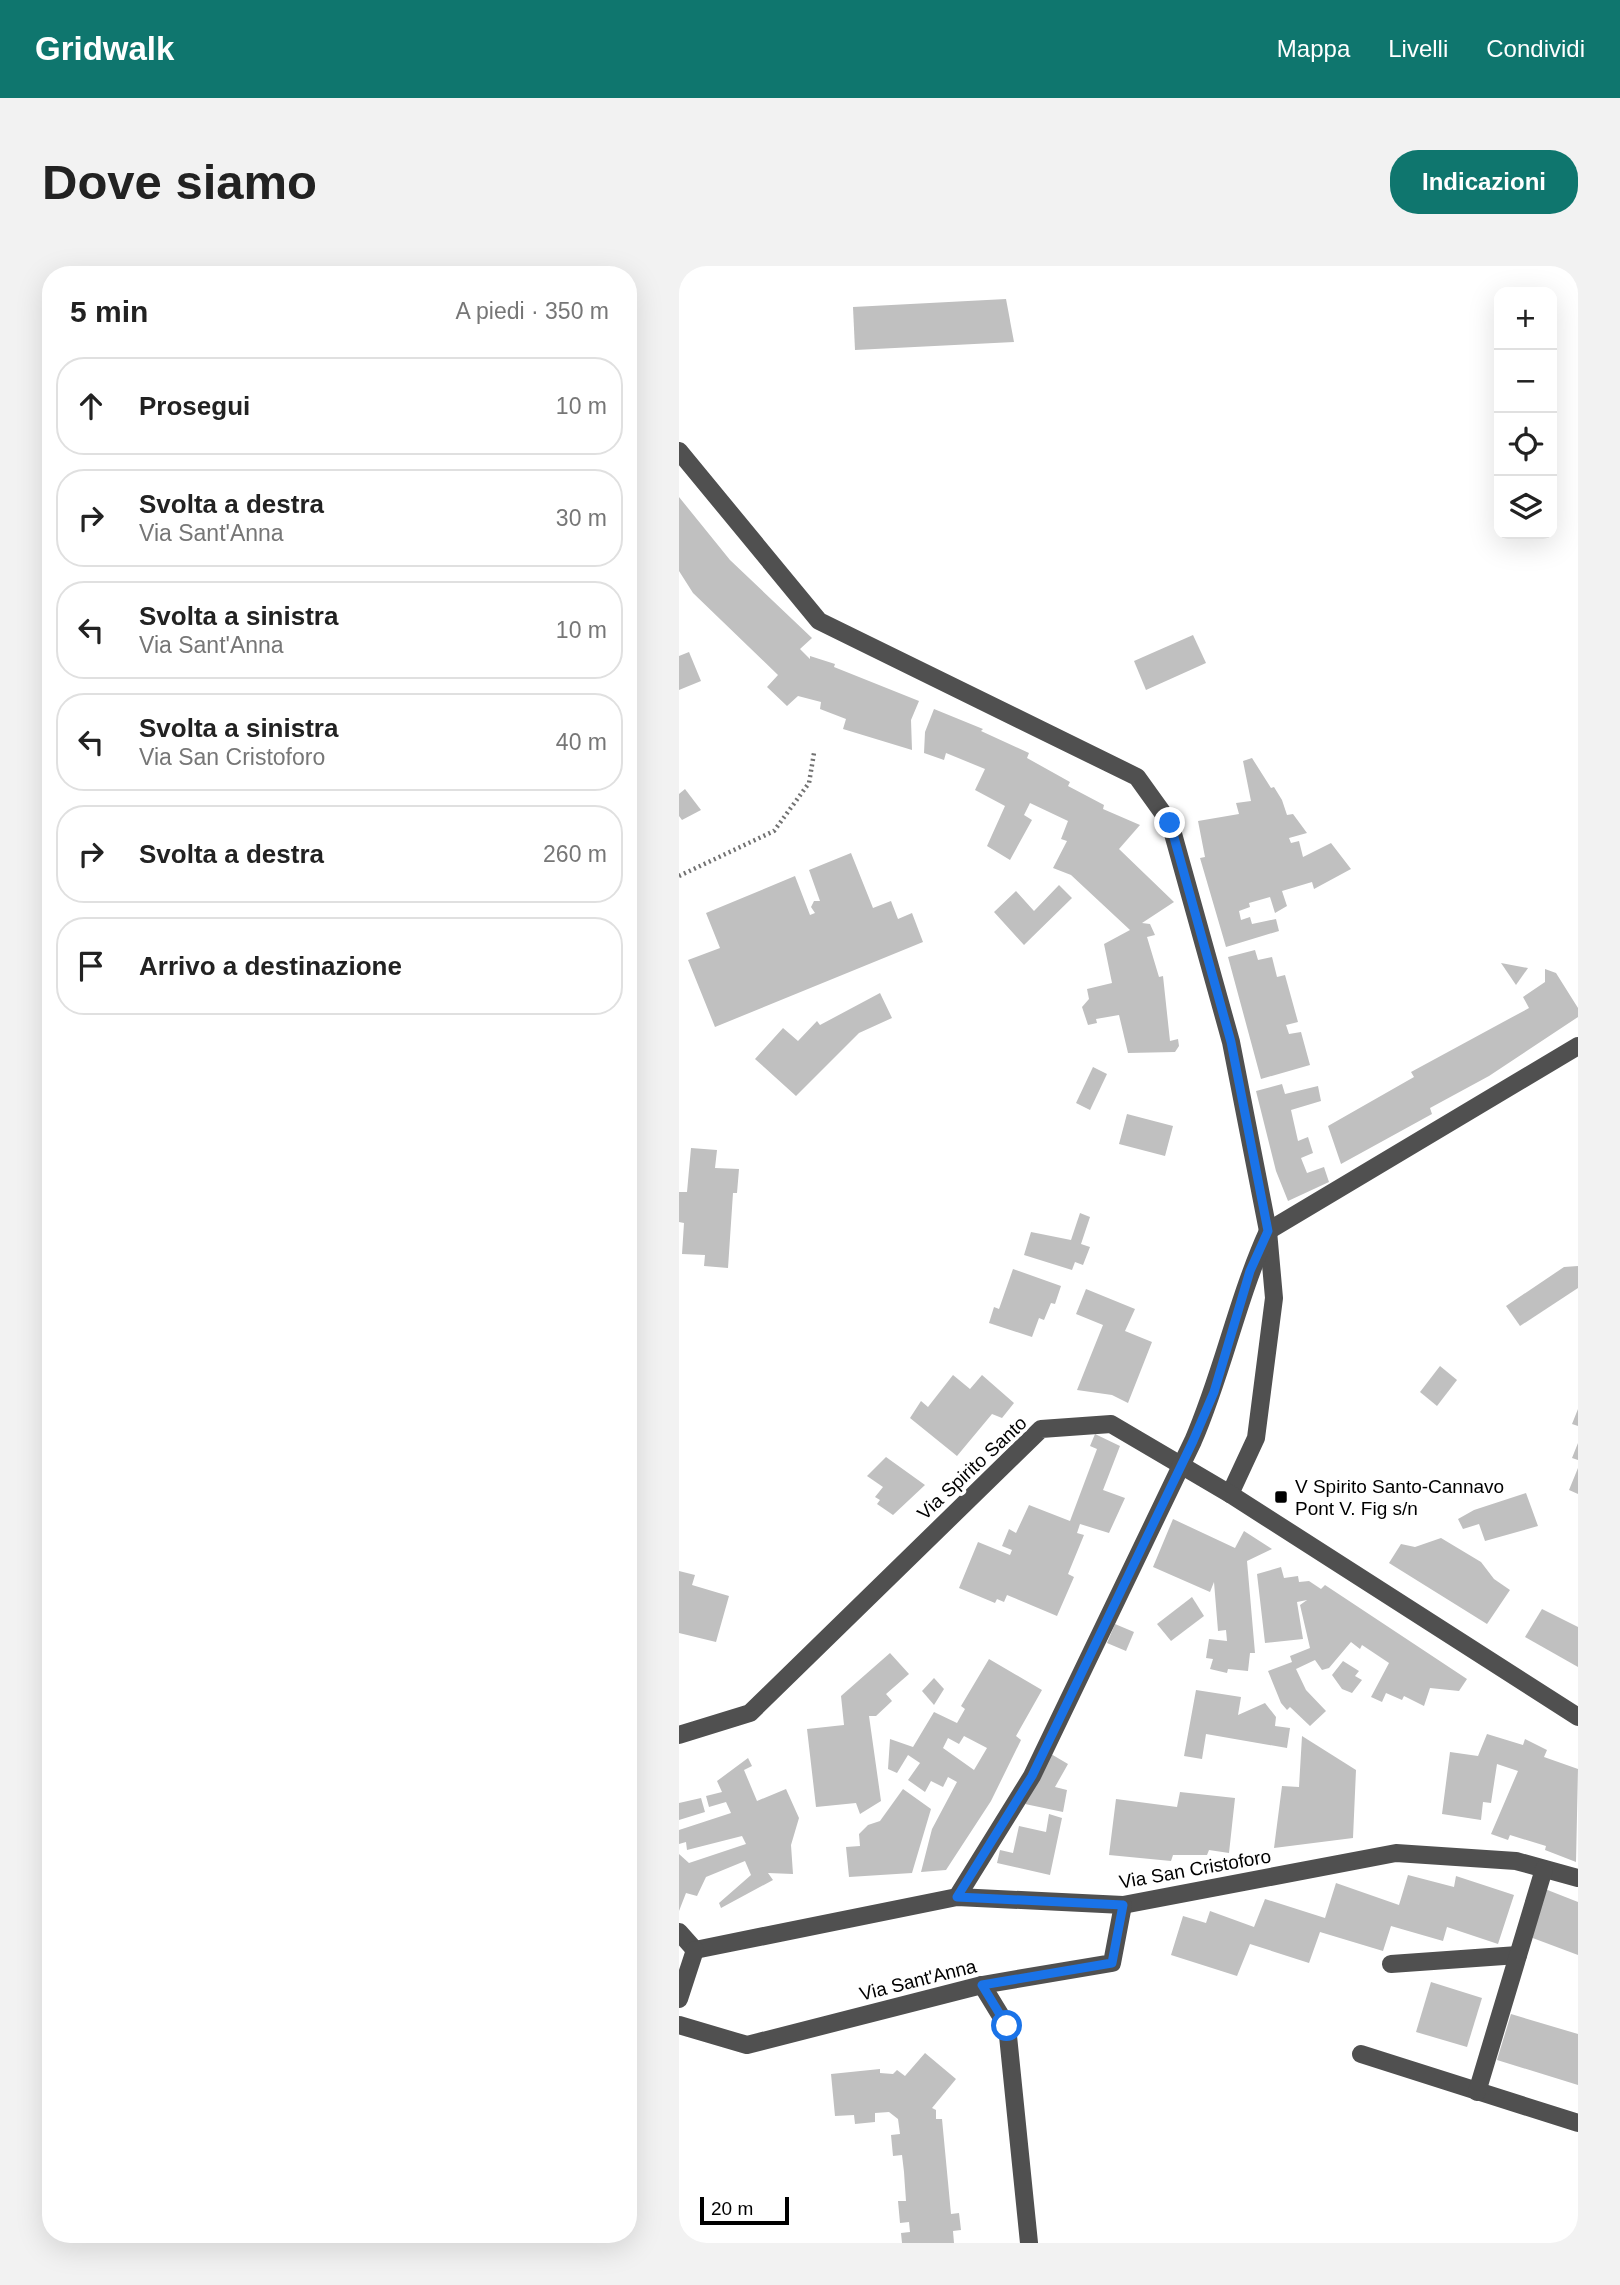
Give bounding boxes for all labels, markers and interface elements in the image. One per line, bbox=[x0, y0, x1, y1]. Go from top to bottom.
text: Gridwalk bbox=[35, 30, 174, 67]
text: Mappa bbox=[1277, 35, 1350, 62]
text: Livelli bbox=[1388, 35, 1448, 62]
text: Condividi bbox=[1486, 35, 1585, 62]
button: Indicazioni bbox=[1390, 150, 1578, 214]
text: Dove siamo bbox=[42, 155, 317, 209]
map controls bbox=[1494, 287, 1557, 539]
button: + bbox=[1494, 287, 1557, 350]
text: 5 min bbox=[70, 295, 148, 328]
text: A piedi · 350 m bbox=[456, 298, 609, 324]
button: − bbox=[1494, 350, 1557, 413]
icon: ahead bbox=[72, 387, 110, 425]
text: Prosegui bbox=[139, 391, 250, 421]
text: 10 m bbox=[556, 393, 607, 419]
button: locate bbox=[1494, 413, 1557, 476]
button: layers bbox=[1494, 476, 1557, 539]
text: Svolta a destra bbox=[139, 489, 324, 519]
icon: right bbox=[72, 499, 110, 537]
text: 30 m bbox=[556, 505, 607, 531]
text: Via Sant'Anna bbox=[139, 520, 284, 546]
text: Svolta a sinistra bbox=[139, 601, 338, 631]
icon: left bbox=[72, 611, 110, 649]
text: 10 m bbox=[556, 617, 607, 643]
text: Via Sant'Anna bbox=[139, 632, 284, 658]
text: Svolta a sinistra bbox=[139, 713, 338, 743]
icon: left bbox=[72, 723, 110, 761]
text: 40 m bbox=[556, 729, 607, 755]
text: Via San Cristoforo bbox=[139, 744, 325, 770]
route end bbox=[1154, 807, 1185, 838]
icon: right bbox=[72, 835, 110, 873]
text: Svolta a destra bbox=[139, 839, 324, 869]
text: 260 m bbox=[543, 841, 607, 867]
icon: arrive bbox=[72, 947, 110, 985]
text: Arrivo a destinazione bbox=[139, 951, 402, 981]
street label: Via Spirito Santo bbox=[913, 1412, 1031, 1524]
place label: V Spirito Santo-Cannavo Pont V. Fig s/n bbox=[1295, 1476, 1504, 1519]
marker: V Spirito Santo-Cannavo Pont V. Fig s/n bbox=[1273, 1489, 1289, 1505]
street label: Via San Cristoforo bbox=[1117, 1845, 1273, 1893]
street label: Via Sant'Anna bbox=[857, 1955, 979, 2005]
route start bbox=[991, 2010, 1022, 2041]
scale bar bbox=[700, 2194, 789, 2226]
text: 20 m bbox=[711, 2198, 753, 2219]

